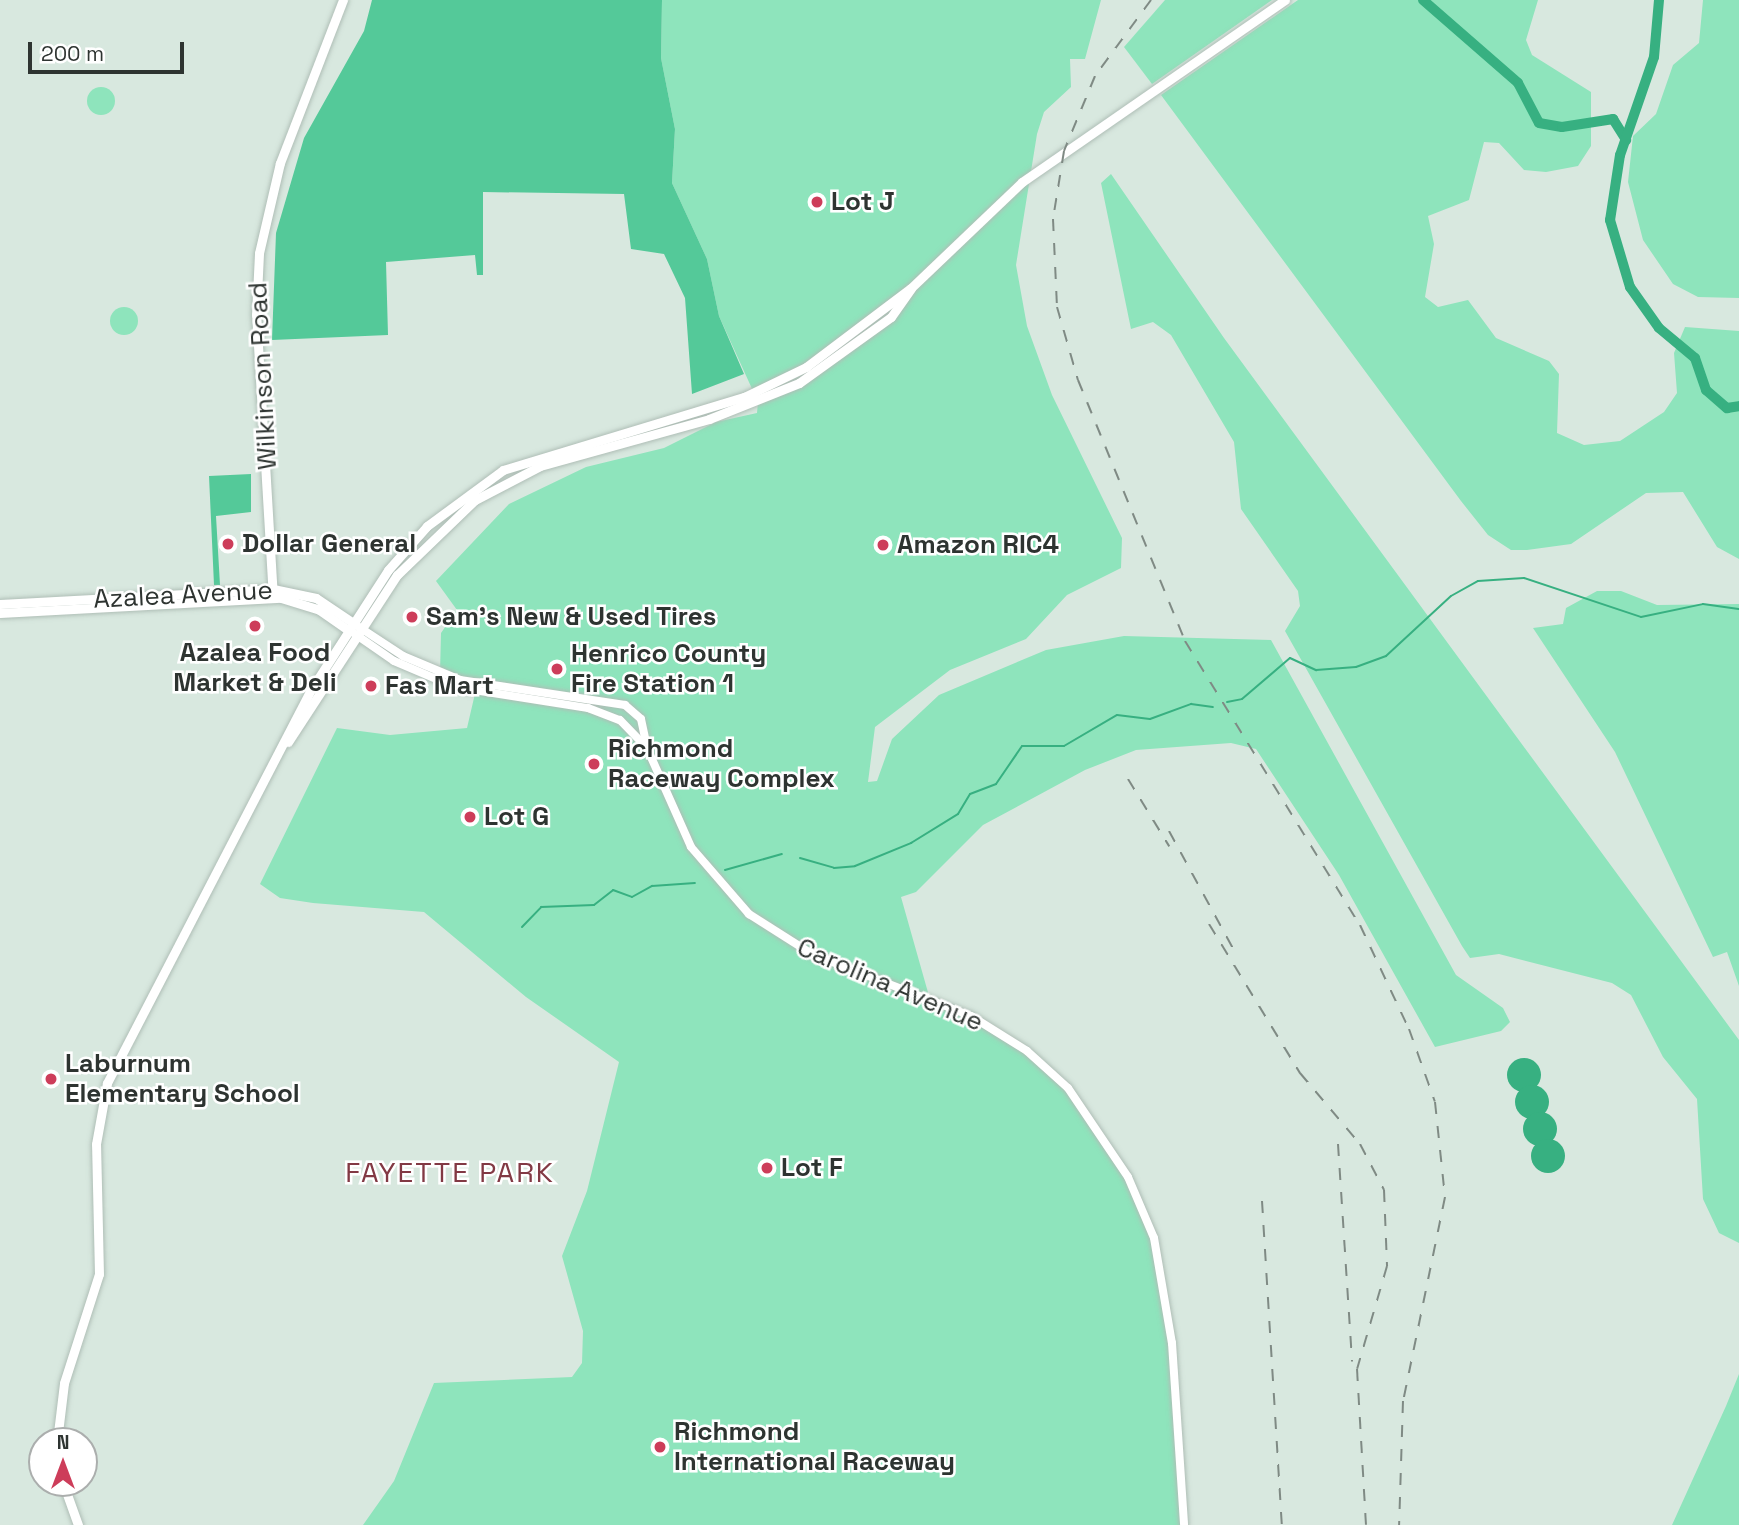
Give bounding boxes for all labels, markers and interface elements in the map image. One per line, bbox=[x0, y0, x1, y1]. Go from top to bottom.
scale bar bbox=[32, 28, 187, 72]
text: 200 m bbox=[41, 40, 104, 67]
place label: Lot J bbox=[831, 186, 895, 218]
marker: Lot J bbox=[809, 194, 825, 210]
street label: Wilkinson Road bbox=[243, 281, 283, 471]
place label: Dollar General bbox=[242, 528, 416, 560]
place label: Amazon RIC4 bbox=[897, 529, 1059, 561]
marker: Dollar General bbox=[220, 536, 236, 552]
marker: Amazon RIC4 bbox=[875, 537, 891, 553]
street label: Azalea Avenue bbox=[92, 575, 274, 615]
place label: Sam's New & Used Tires bbox=[426, 601, 717, 633]
marker: Sam's New & Used Tires bbox=[404, 609, 420, 625]
marker: Azalea Food Market & Deli bbox=[247, 618, 263, 634]
place label: Azalea Food Market & Deli bbox=[173, 637, 337, 698]
place label: Henrico County Fire Station 1 bbox=[571, 638, 766, 700]
marker: Henrico County Fire Station 1 bbox=[549, 661, 565, 677]
place label: Fas Mart bbox=[385, 670, 494, 702]
marker: Fas Mart bbox=[363, 678, 379, 694]
place label: Richmond Raceway Complex bbox=[608, 733, 835, 794]
marker: Richmond Raceway Complex bbox=[586, 756, 602, 772]
place label: Lot G bbox=[484, 801, 549, 833]
marker: Lot G bbox=[462, 809, 478, 825]
street label: Carolina Avenue bbox=[792, 932, 988, 1038]
place label: Laburnum Elementary School bbox=[65, 1048, 300, 1110]
marker: Laburnum Elementary School bbox=[43, 1071, 59, 1087]
place label: Lot F bbox=[781, 1152, 843, 1184]
district label: FAYETTE PARK bbox=[347, 1155, 553, 1189]
marker: Lot F bbox=[759, 1160, 775, 1176]
place label: Richmond International Raceway bbox=[674, 1416, 955, 1478]
north arrow bbox=[28, 1427, 98, 1497]
text: N bbox=[57, 1430, 69, 1455]
marker: Richmond International Raceway bbox=[652, 1439, 668, 1455]

